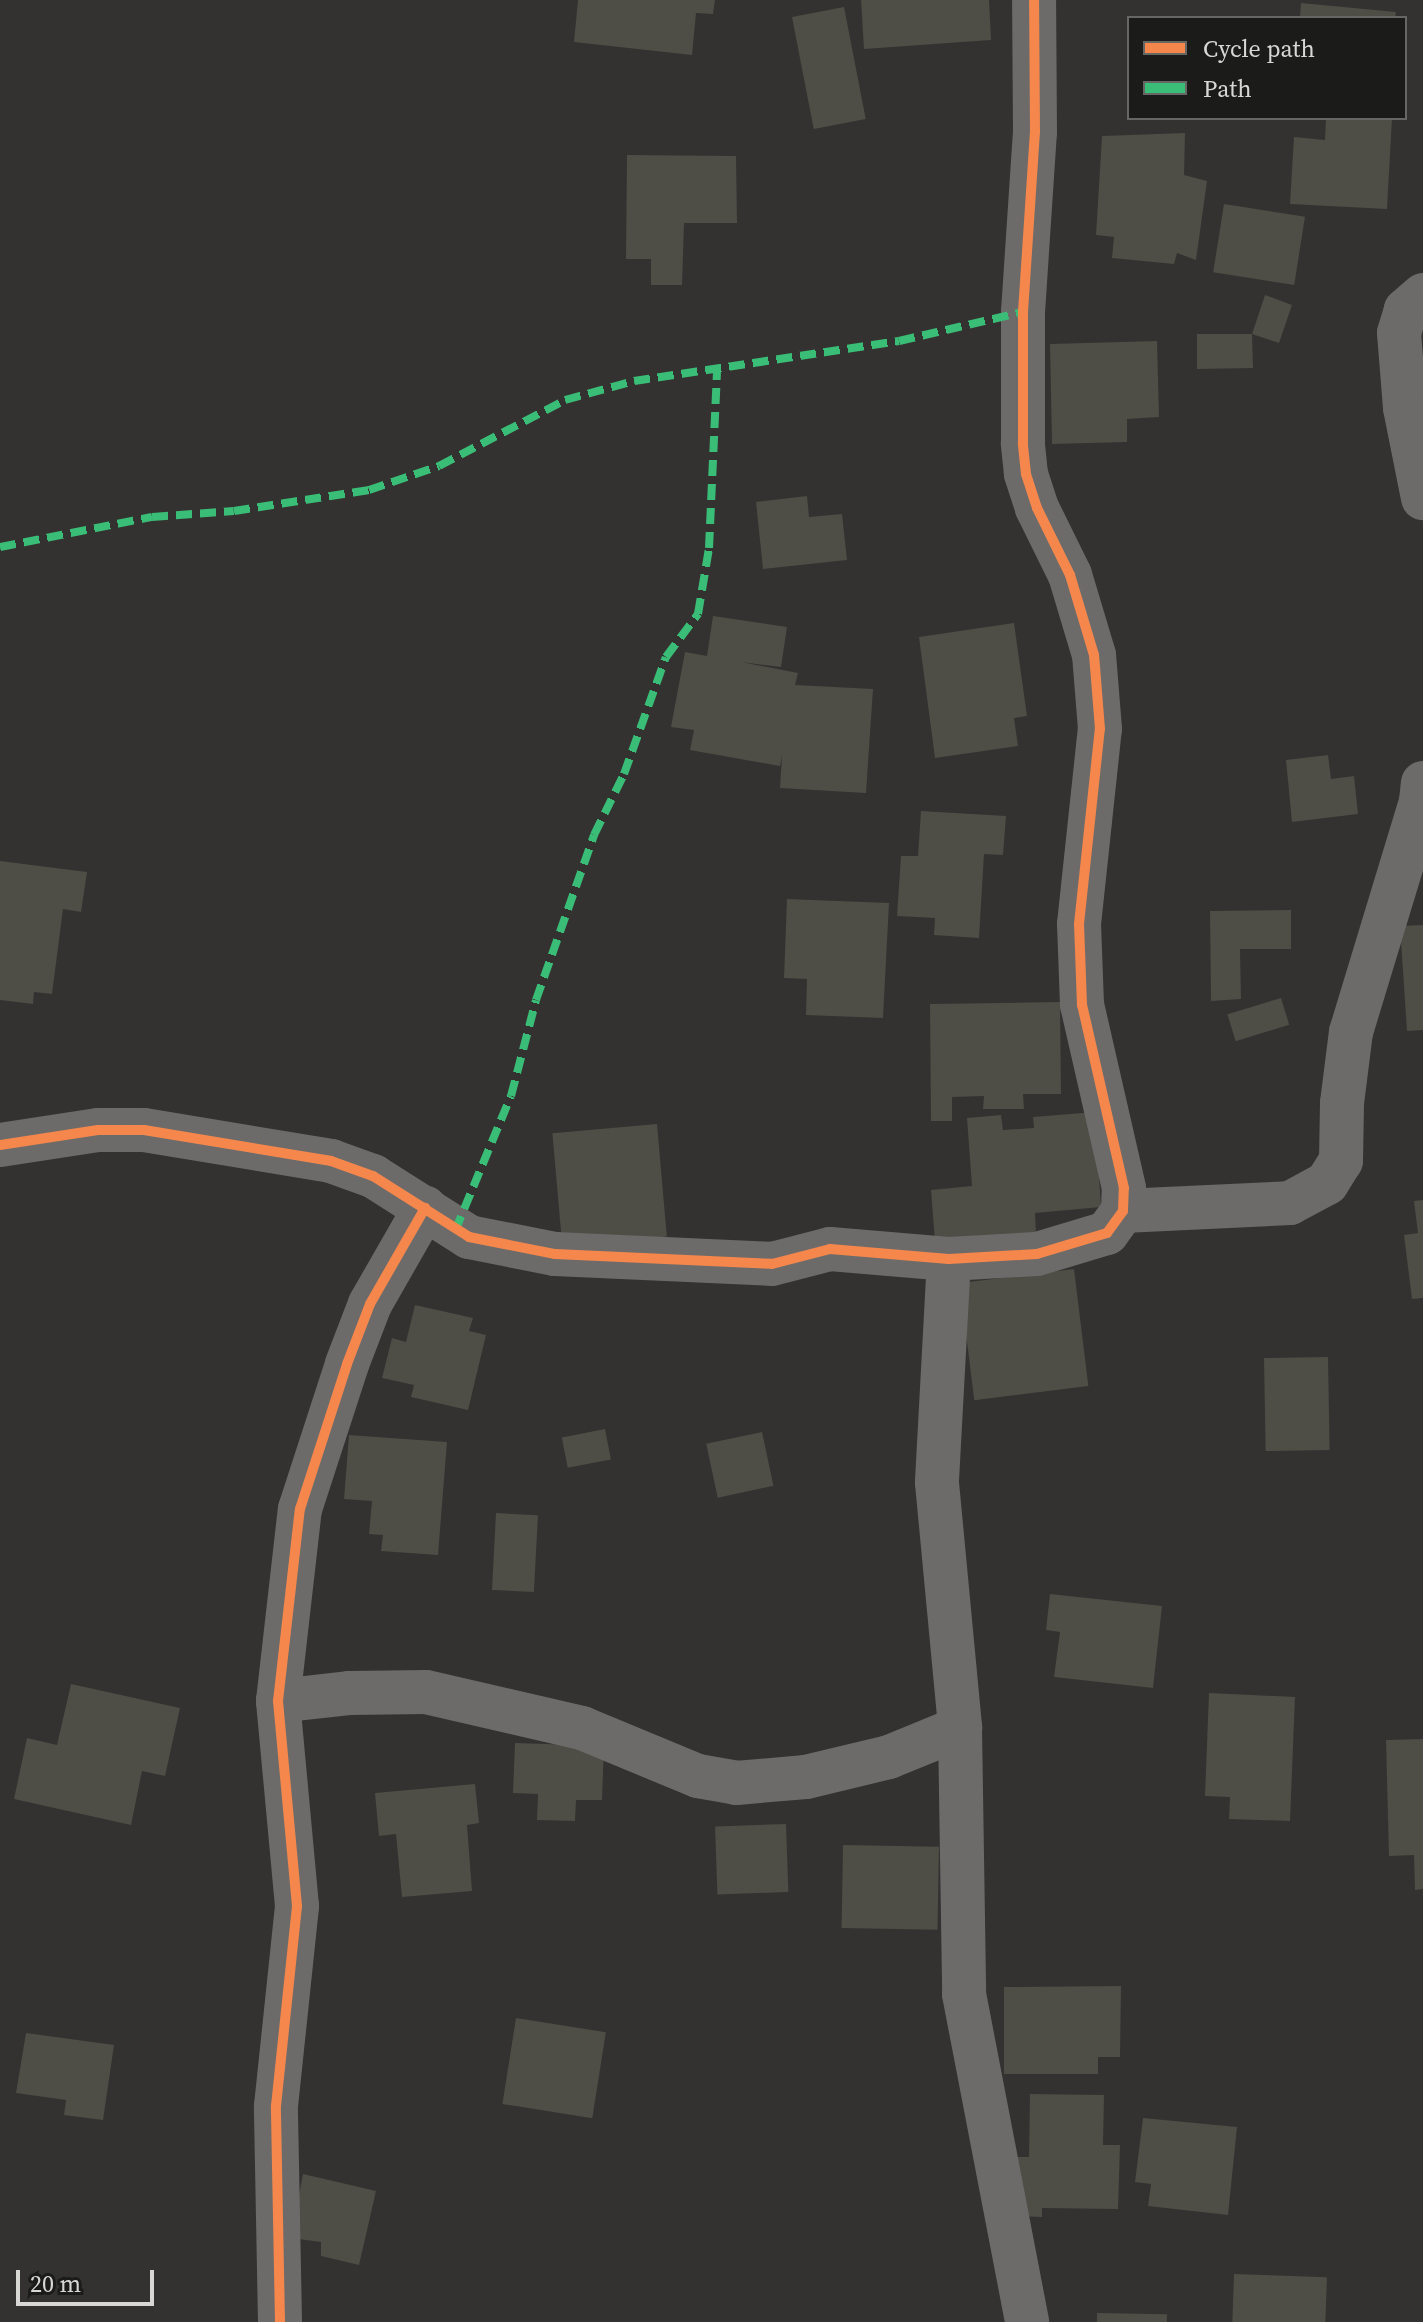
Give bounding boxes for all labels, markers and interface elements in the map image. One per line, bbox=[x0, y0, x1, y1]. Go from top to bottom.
legend bbox=[1127, 16, 1407, 120]
text: Cycle path bbox=[1203, 32, 1315, 65]
text: Path bbox=[1203, 72, 1252, 105]
scale bar bbox=[20, 2254, 158, 2304]
text: 20 m bbox=[30, 2267, 81, 2300]

